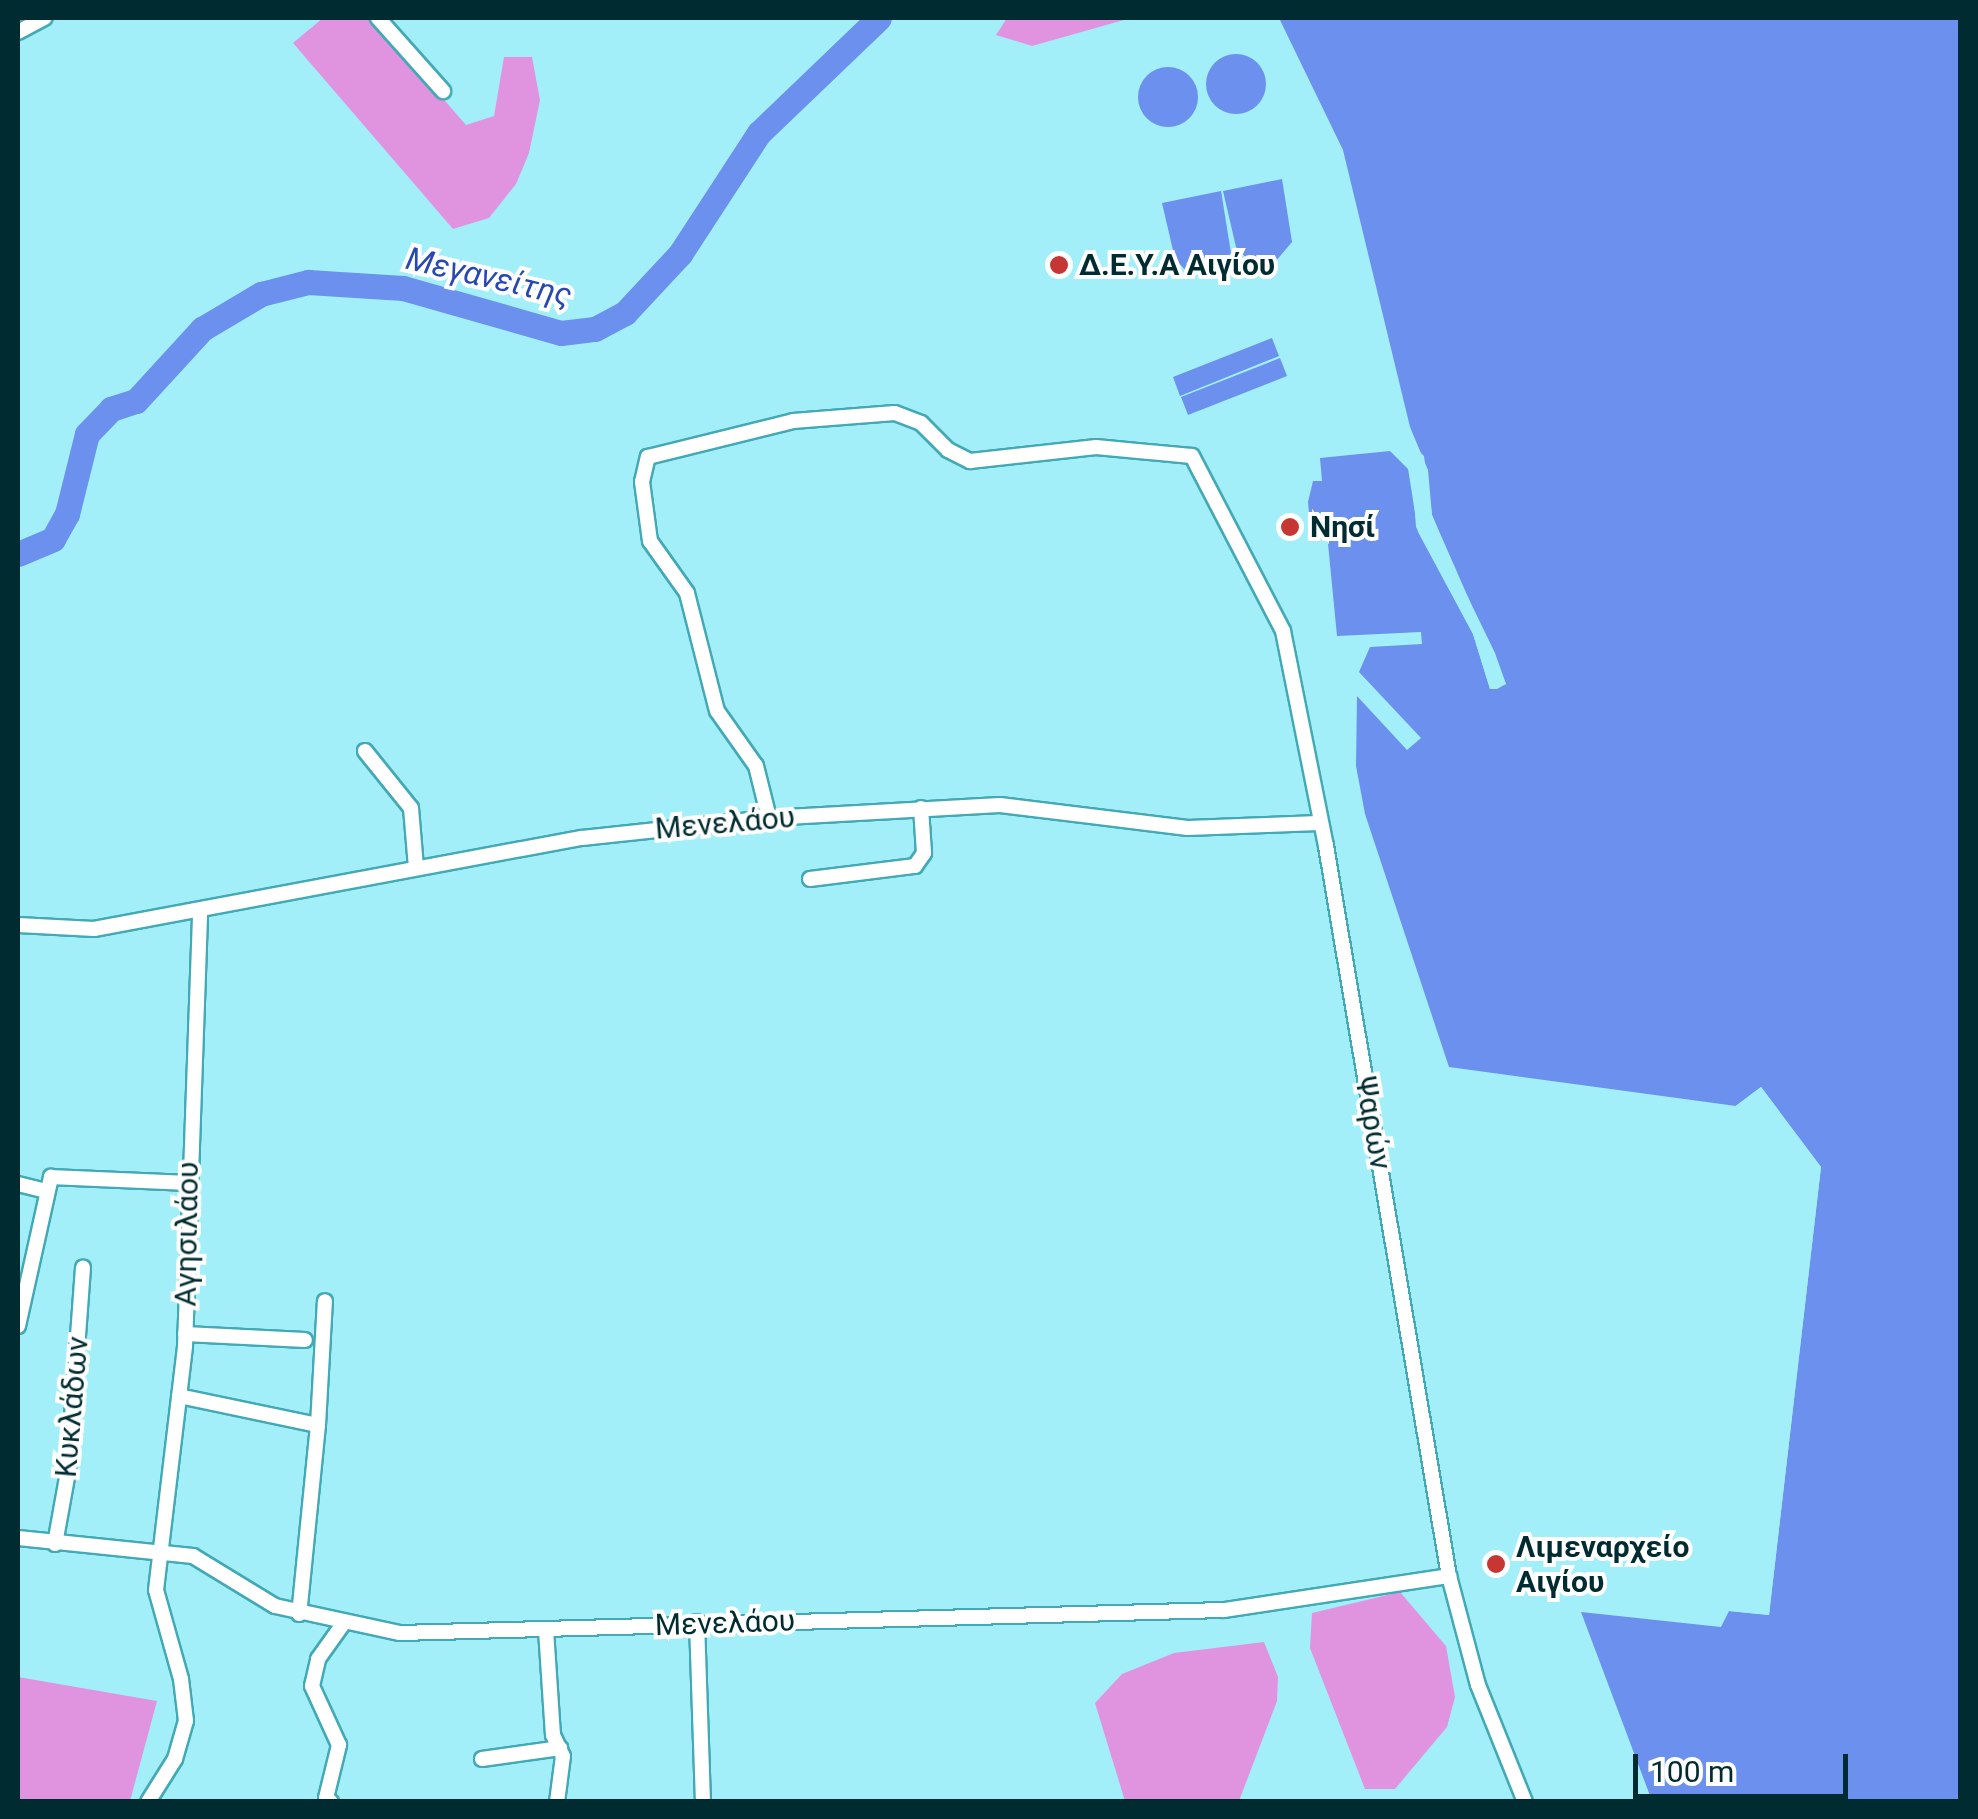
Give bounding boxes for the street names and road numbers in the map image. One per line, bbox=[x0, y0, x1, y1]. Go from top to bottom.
street label: Μενελάου bbox=[654, 799, 796, 847]
street label: Ψαρών bbox=[1347, 1074, 1399, 1172]
street label: Αγησιλάου bbox=[168, 1161, 206, 1307]
street label: Κυκλάδων bbox=[48, 1335, 96, 1479]
street label: Μενελάου bbox=[654, 1603, 796, 1643]

